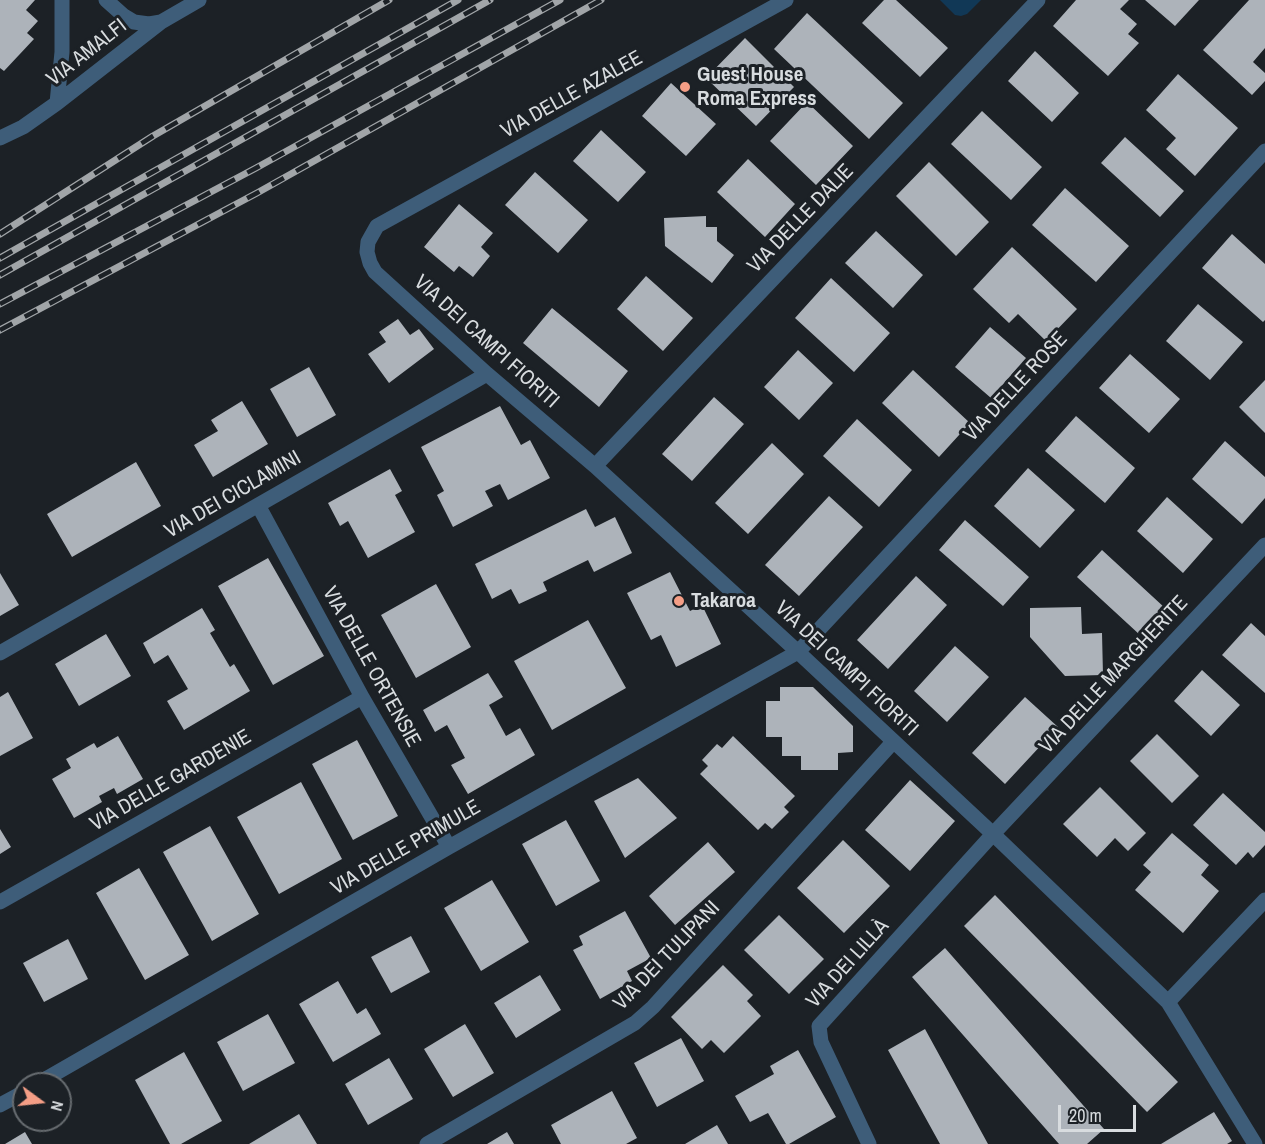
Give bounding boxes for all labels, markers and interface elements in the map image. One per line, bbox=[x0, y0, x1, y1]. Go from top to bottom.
street label: VIA AMALFI bbox=[42, 14, 132, 92]
street label: VIA DELLE AZALEE bbox=[497, 46, 647, 144]
place label: Guest House Roma Express bbox=[697, 62, 817, 112]
marker: Guest House Roma Express bbox=[678, 80, 692, 94]
street label: VIA DELLE DALIE bbox=[743, 159, 859, 279]
street label: VIA DEI CAMPI FIORITI bbox=[408, 270, 564, 414]
street label: VIA DELLE ROSE bbox=[959, 327, 1073, 447]
street label: VIA DEI CICLAMINI bbox=[160, 446, 306, 544]
street label: VIA DELLE ORTENSIE bbox=[316, 582, 426, 752]
place label: Takaroa bbox=[691, 588, 756, 614]
street label: VIA DELLE MARGHERITE bbox=[1034, 591, 1194, 759]
marker: Takaroa bbox=[672, 594, 686, 608]
street label: VIA DEI CAMPI FIORITI bbox=[769, 596, 923, 742]
street label: VIA DELLE GARDENIE bbox=[86, 725, 256, 837]
street label: VIA DELLE PRIMULE bbox=[327, 795, 485, 901]
street label: VIA DEI TULIPANI bbox=[609, 896, 725, 1016]
street label: VIA DEI LILLÀ bbox=[801, 914, 895, 1014]
north arrow bbox=[12, 1072, 72, 1132]
scale bar bbox=[1061, 1093, 1139, 1131]
text: N bbox=[46, 1099, 69, 1114]
text: 20 m bbox=[1069, 1103, 1102, 1128]

